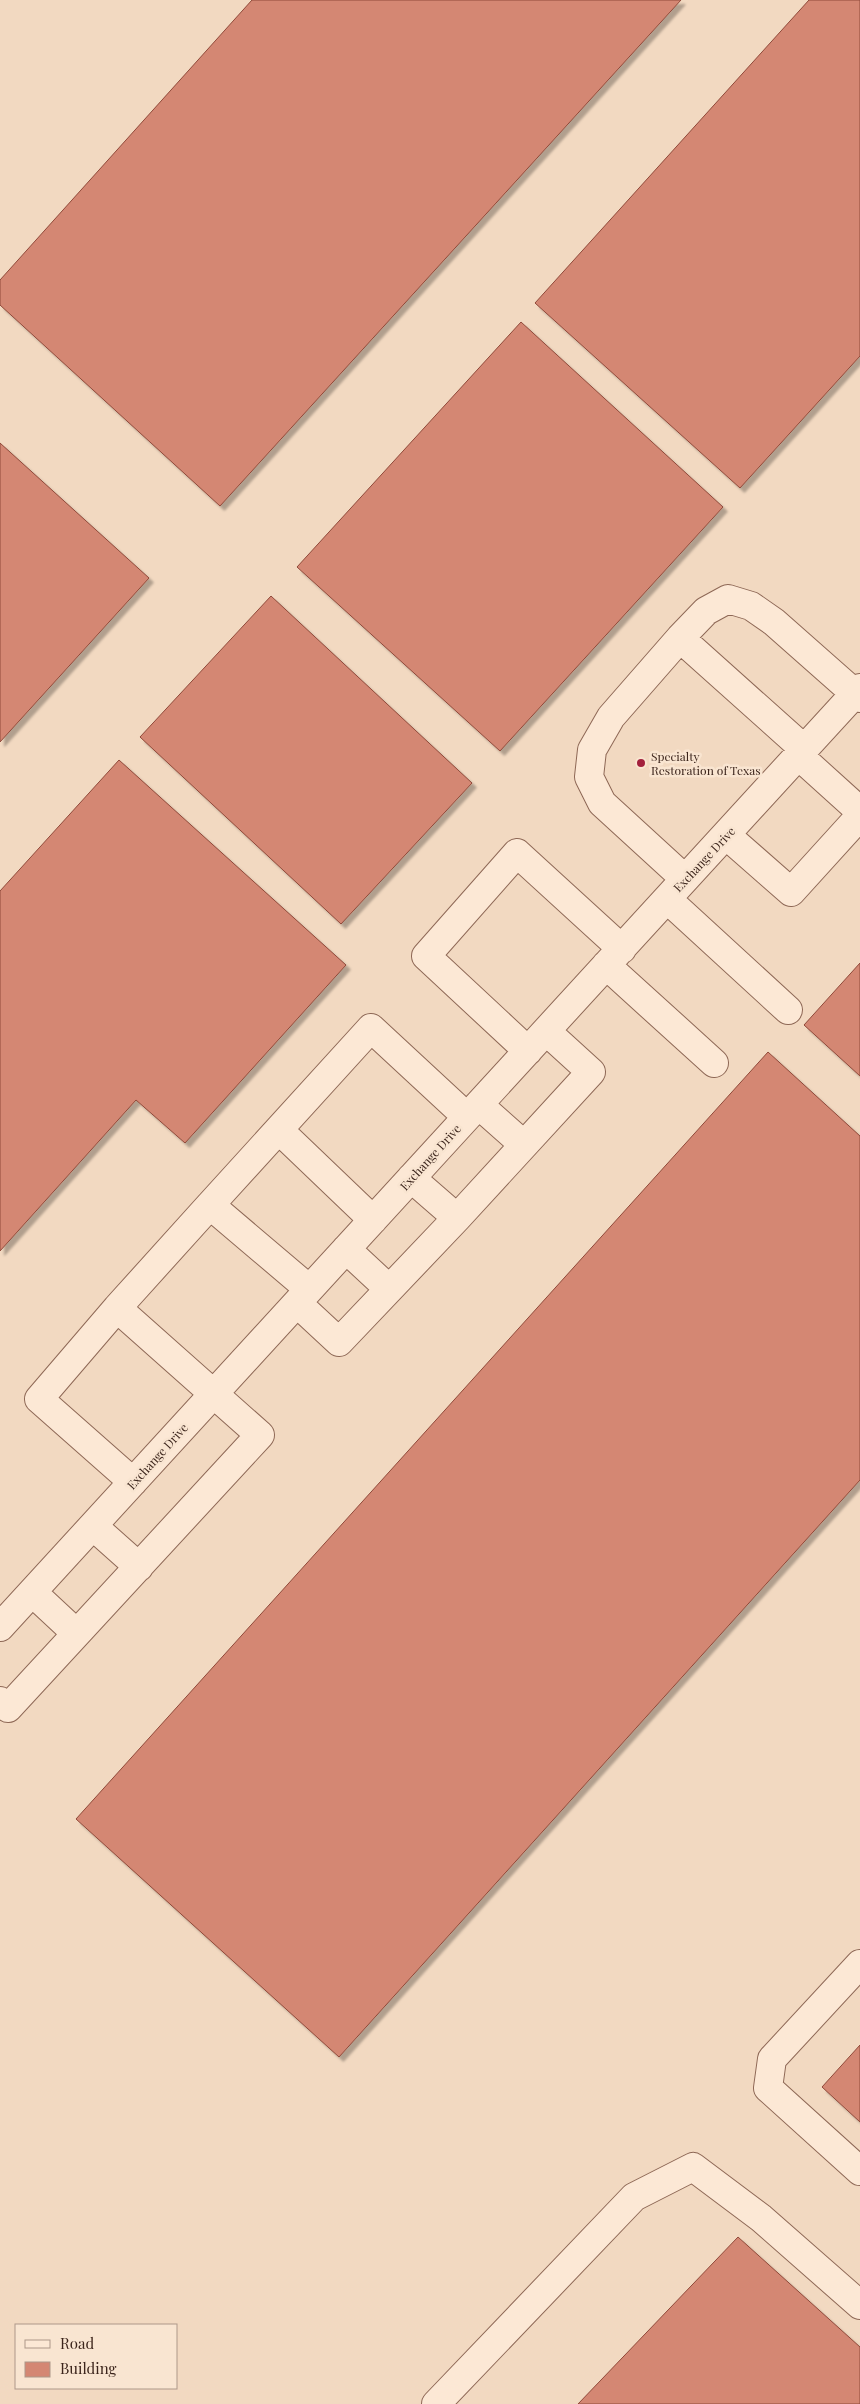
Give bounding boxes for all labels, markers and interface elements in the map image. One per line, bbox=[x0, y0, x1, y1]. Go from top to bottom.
place label: Specialty Restoration of Texas bbox=[651, 748, 761, 778]
marker: Specialty Restoration of Texas bbox=[635, 757, 647, 769]
street label: Exchange Drive bbox=[670, 823, 738, 895]
street label: Exchange Drive bbox=[396, 1120, 464, 1194]
street label: Exchange Drive bbox=[123, 1419, 191, 1493]
legend bbox=[15, 2324, 178, 2389]
text: Road bbox=[60, 2333, 94, 2353]
text: Building bbox=[60, 2358, 117, 2378]

